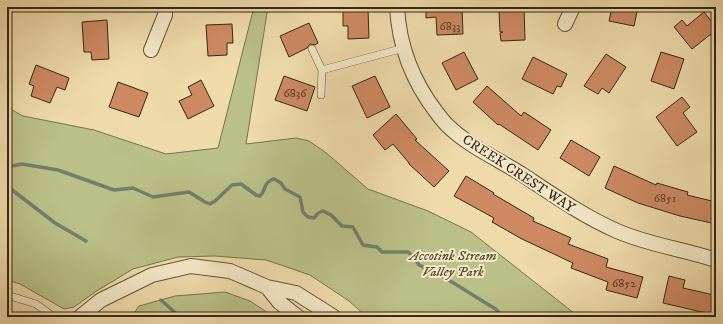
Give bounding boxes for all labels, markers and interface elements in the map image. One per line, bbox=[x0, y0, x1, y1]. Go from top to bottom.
house number: 6833 bbox=[439, 19, 461, 34]
house number: 6836 bbox=[284, 86, 307, 101]
street label: CREEK CREST WAY bbox=[459, 131, 578, 217]
house number: 6851 bbox=[654, 191, 676, 206]
park label: Accotink Stream Valley Park bbox=[408, 247, 496, 281]
house number: 6852 bbox=[612, 276, 636, 291]

